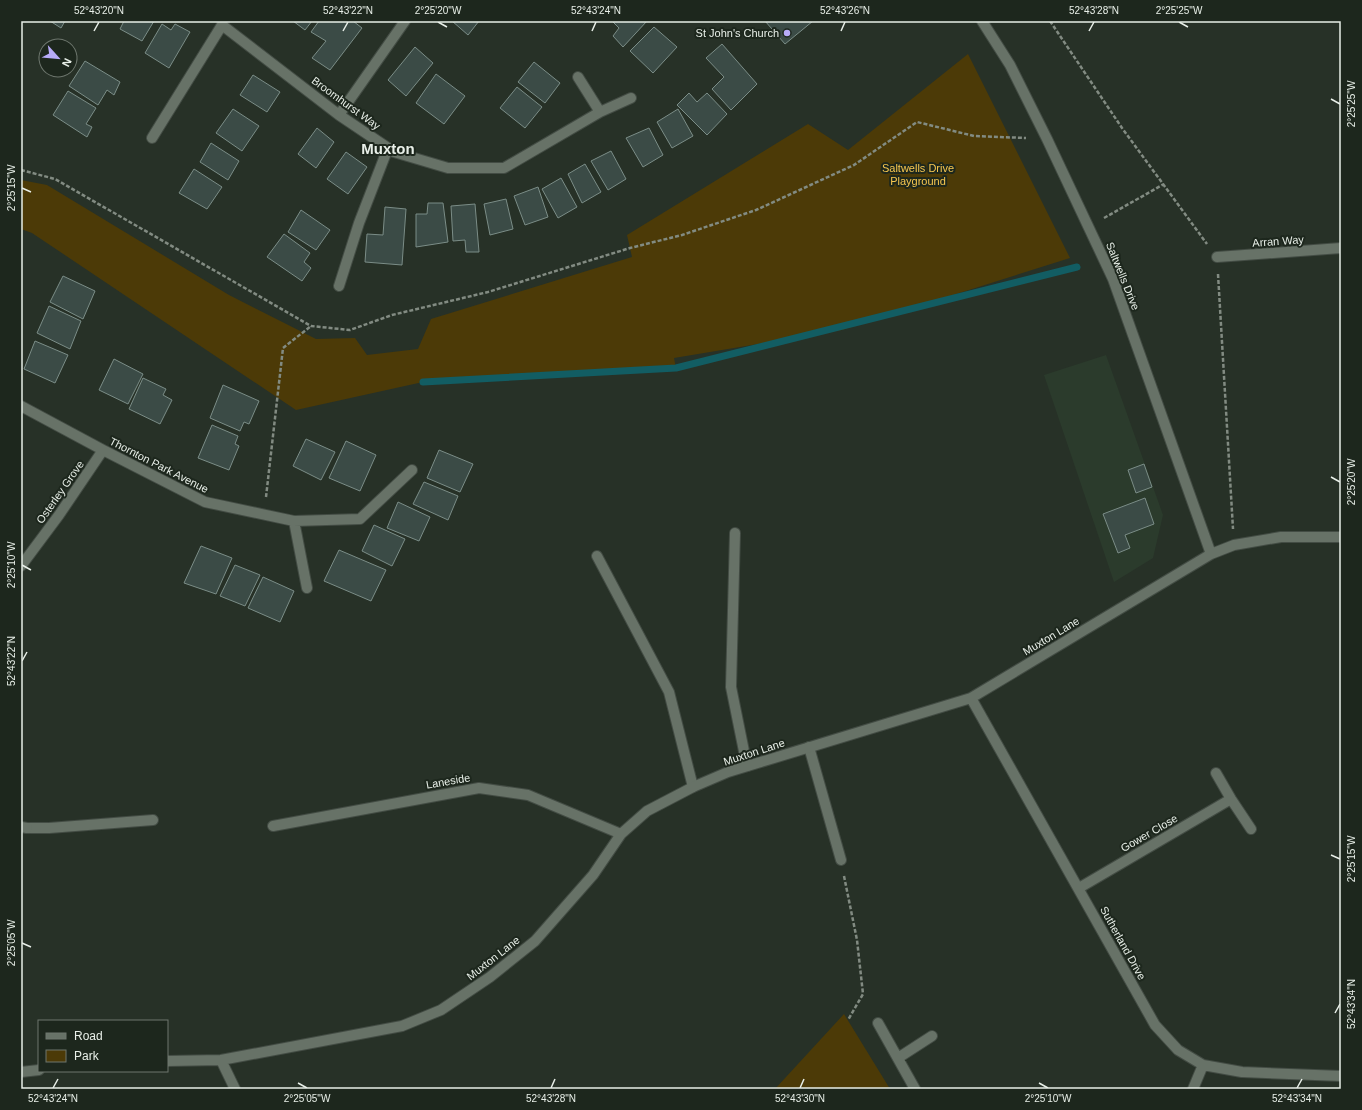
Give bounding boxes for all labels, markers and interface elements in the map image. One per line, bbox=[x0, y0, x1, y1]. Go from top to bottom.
text: 52°43'20"N bbox=[74, 5, 124, 16]
text: 52°43'22"N bbox=[323, 5, 373, 16]
text: 2°25'20"W bbox=[415, 5, 462, 16]
text: 52°43'24"N bbox=[571, 5, 621, 16]
text: 52°43'26"N bbox=[820, 5, 870, 16]
text: 52°43'28"N bbox=[1069, 5, 1119, 16]
text: 2°25'25"W bbox=[1156, 5, 1203, 16]
place label: St John's Church bbox=[696, 27, 779, 39]
marker: St John's Church bbox=[782, 28, 792, 38]
north arrow bbox=[38, 38, 78, 78]
text: N bbox=[60, 56, 74, 69]
street label: Broomhurst Way bbox=[309, 74, 383, 132]
text: 2°25'25"W bbox=[1346, 80, 1357, 127]
district label: Muxton bbox=[361, 140, 415, 157]
park label: Saltwells Drive Playground bbox=[882, 162, 954, 187]
text: 2°25'15"W bbox=[6, 164, 17, 211]
street label: Arran Way bbox=[1252, 233, 1305, 249]
street label: Saltwells Drive bbox=[1104, 240, 1142, 312]
street label: Thornton Park Avenue bbox=[108, 435, 210, 495]
street label: Osterley Grove bbox=[34, 458, 86, 526]
text: 2°25'20"W bbox=[1346, 458, 1357, 505]
text: 2°25'10"W bbox=[6, 541, 17, 588]
street label: Muxton Lane bbox=[1021, 614, 1081, 658]
text: 52°43'22"N bbox=[6, 636, 17, 686]
street label: Muxton Lane bbox=[722, 736, 786, 768]
street label: Laneside bbox=[425, 771, 471, 791]
street label: Gower Close bbox=[1118, 812, 1180, 854]
text: 2°25'15"W bbox=[1346, 835, 1357, 882]
street label: Sutherland Drive bbox=[1098, 904, 1148, 982]
text: 2°25'05"W bbox=[6, 919, 17, 966]
street label: Muxton Lane bbox=[464, 934, 522, 982]
text: 52°43'34"N bbox=[1346, 979, 1357, 1029]
legend bbox=[38, 1020, 168, 1072]
text: Road bbox=[74, 1029, 103, 1043]
text: Park bbox=[74, 1049, 100, 1063]
text: 52°43'24"N bbox=[28, 1093, 78, 1104]
text: 2°25'05"W bbox=[284, 1093, 331, 1104]
text: 52°43'28"N bbox=[526, 1093, 576, 1104]
text: 52°43'30"N bbox=[775, 1093, 825, 1104]
text: 2°25'10"W bbox=[1025, 1093, 1072, 1104]
text: 52°43'34"N bbox=[1272, 1093, 1322, 1104]

